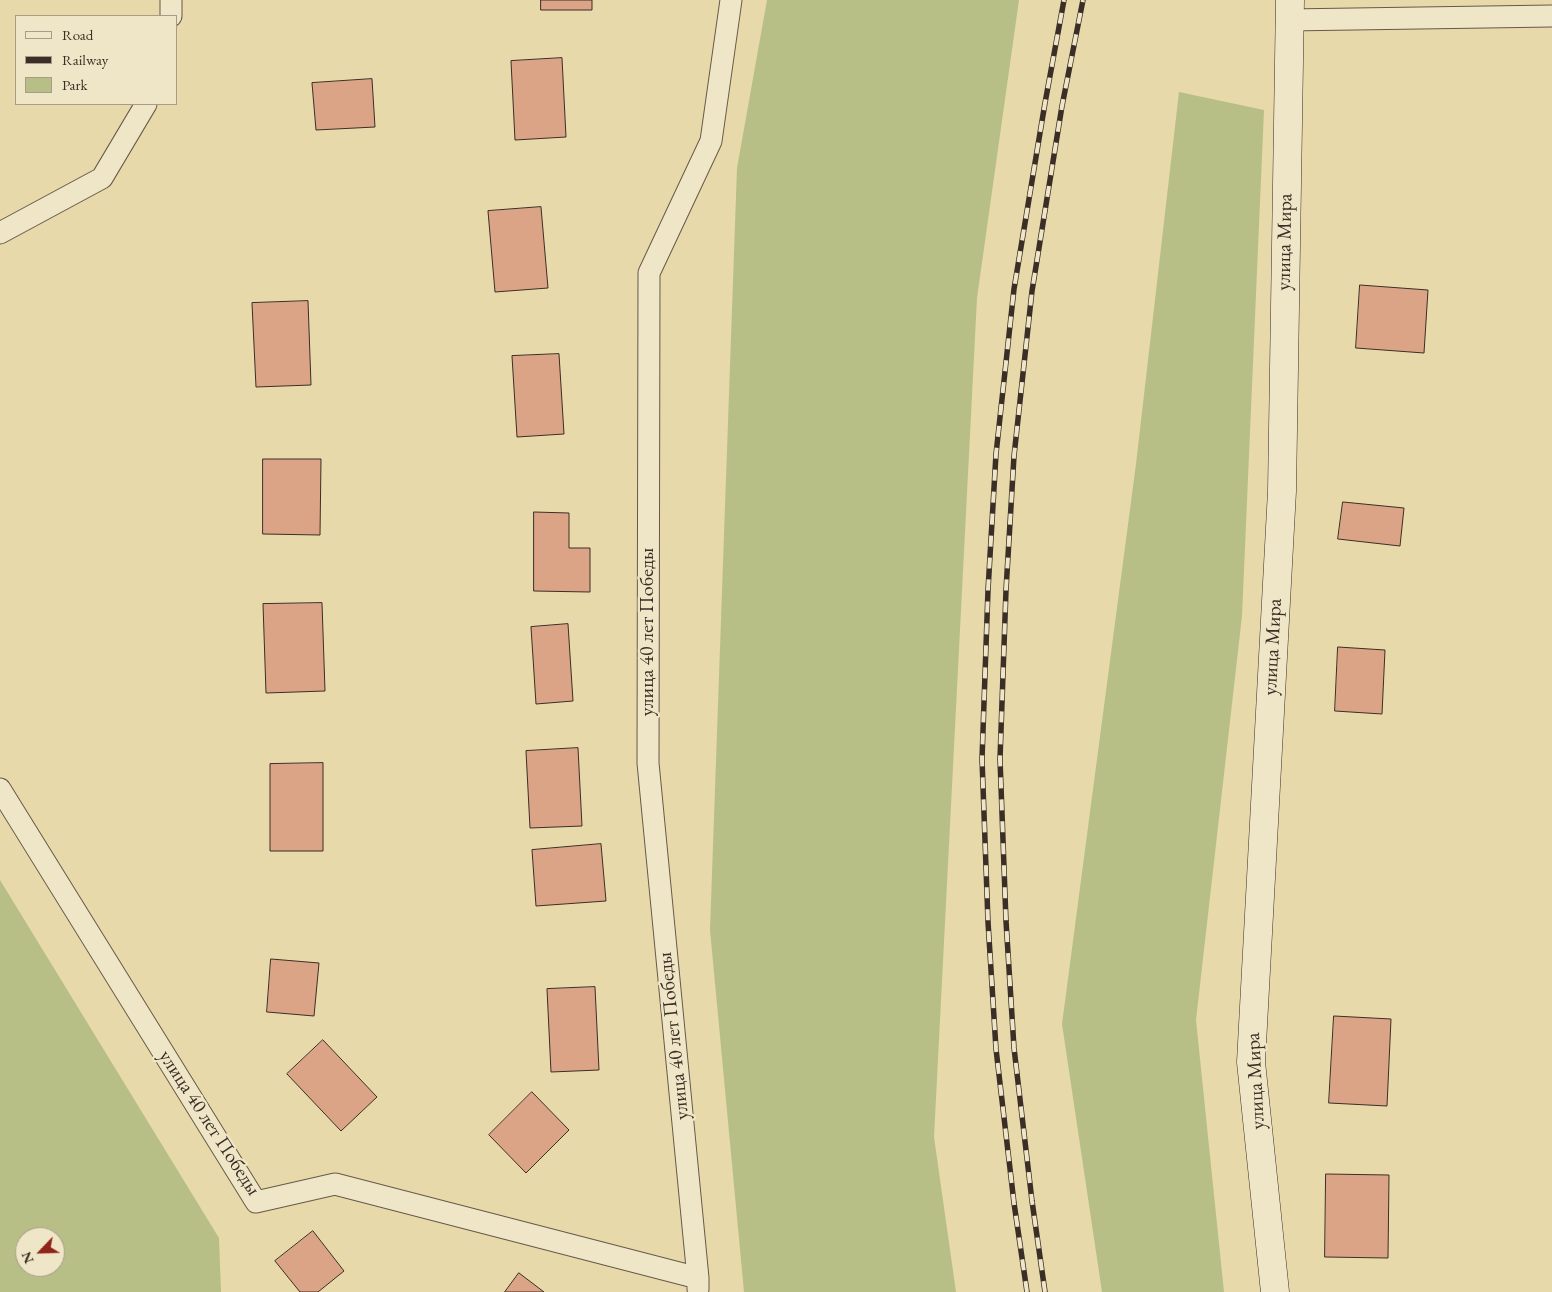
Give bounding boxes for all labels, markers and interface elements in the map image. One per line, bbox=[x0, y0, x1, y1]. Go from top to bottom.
legend bbox=[15, 15, 178, 105]
text: Road bbox=[62, 25, 93, 44]
text: Railway bbox=[62, 50, 108, 69]
text: Park bbox=[62, 75, 88, 94]
street label: улица Мира bbox=[1272, 193, 1298, 291]
street label: улица 40 лет Победы bbox=[636, 548, 660, 716]
street label: улица Мира bbox=[1258, 598, 1288, 696]
street label: улица 40 лет Победы bbox=[653, 951, 695, 1121]
street label: улица Мира bbox=[1241, 1032, 1271, 1130]
street label: улица 40 лет Победы bbox=[153, 1046, 265, 1200]
north arrow bbox=[15, 1227, 65, 1277]
text: N bbox=[17, 1249, 38, 1267]

